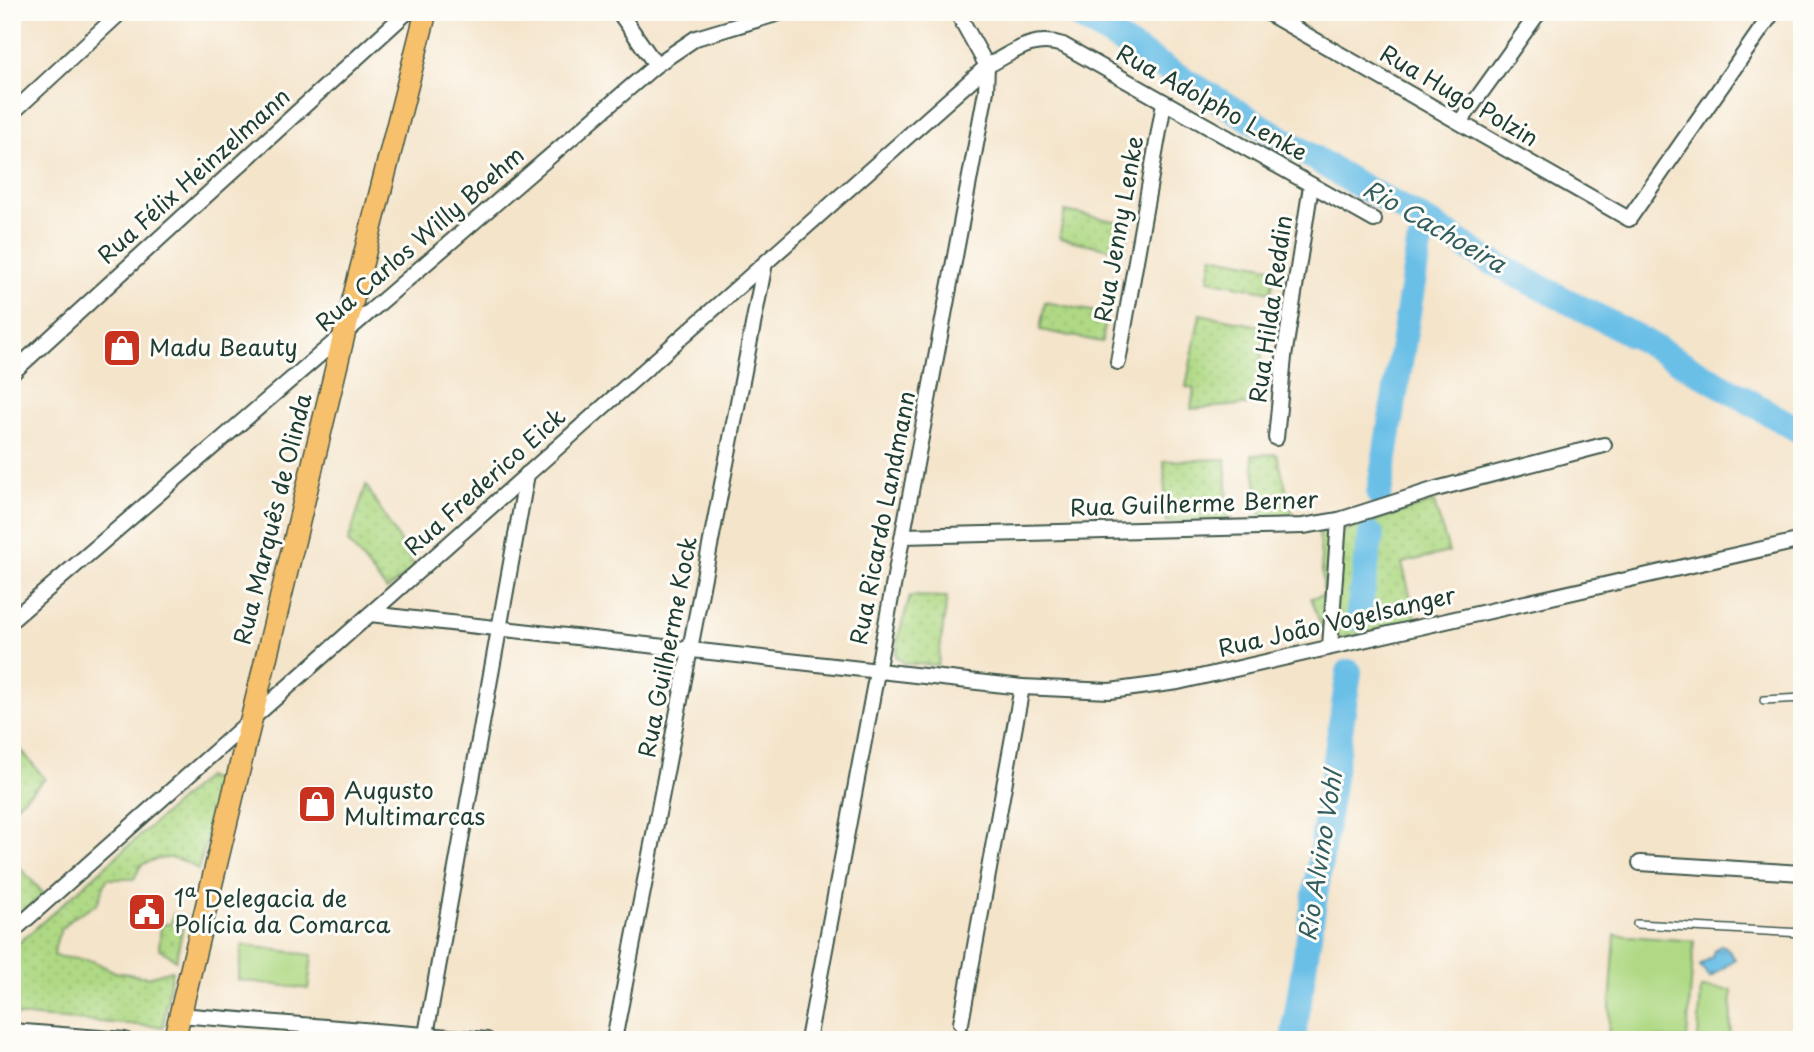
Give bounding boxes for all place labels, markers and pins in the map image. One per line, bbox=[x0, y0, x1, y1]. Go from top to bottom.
shop icon: Madu Beauty bbox=[101, 327, 143, 369]
place label: Madu Beauty bbox=[149, 329, 298, 364]
place label: Augusto Multimarcas bbox=[344, 772, 485, 833]
shop icon: Augusto Multimarcas bbox=[296, 783, 338, 825]
place label: 1ª Delegacia de Polícia da Comarca bbox=[174, 880, 390, 941]
public building icon: 1ª Delegacia de Polícia da Comarca bbox=[126, 891, 168, 933]

